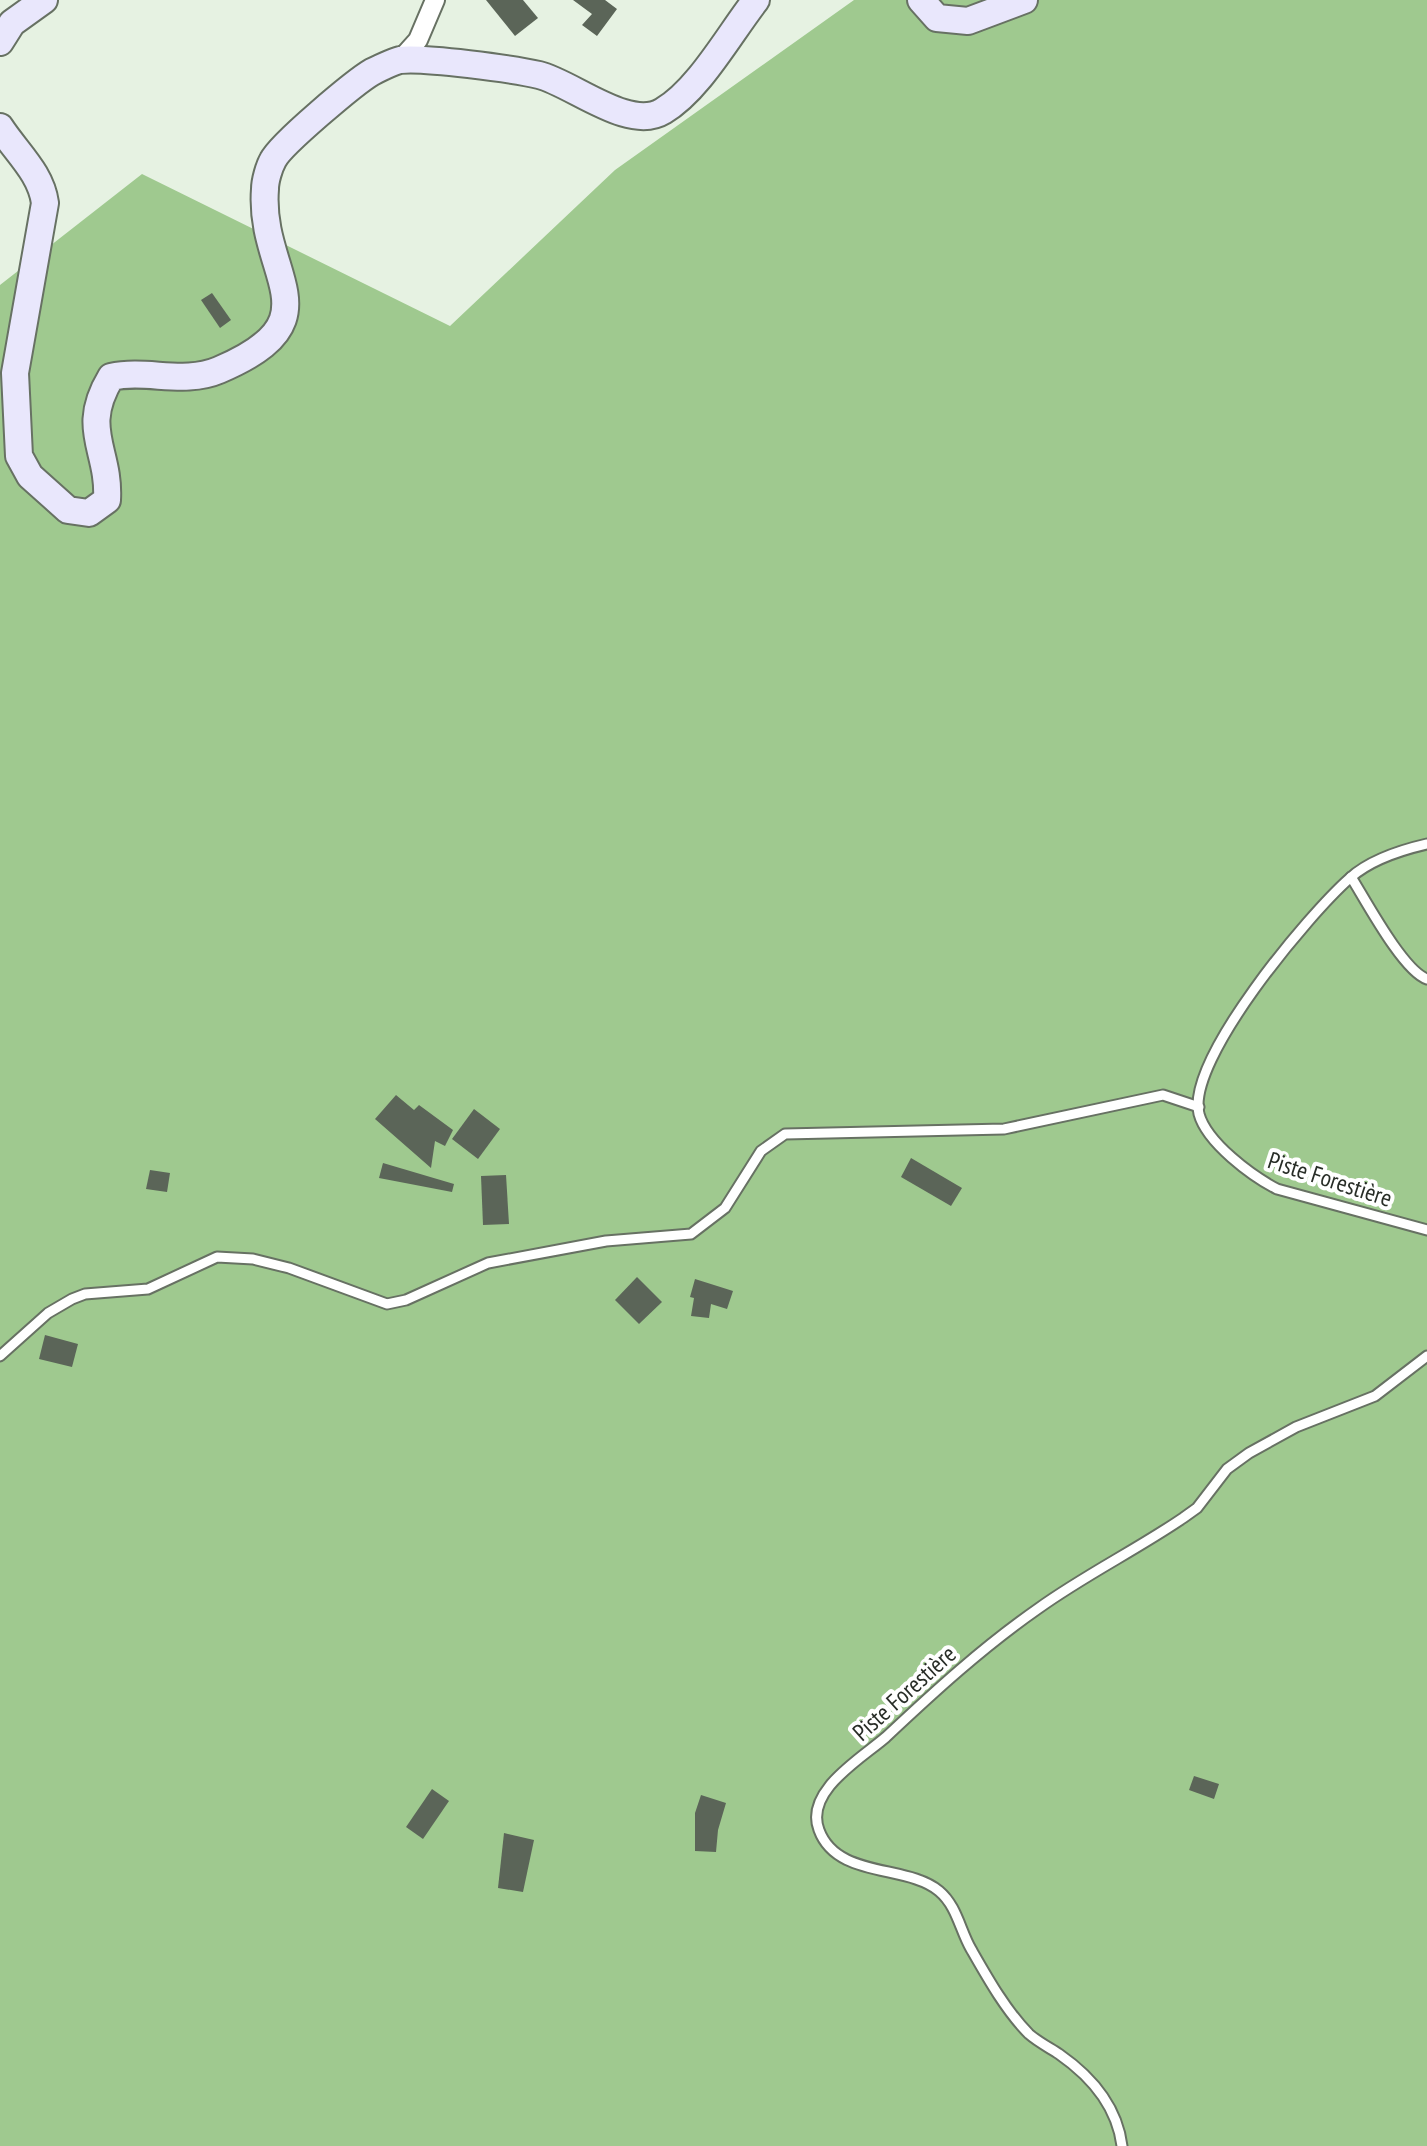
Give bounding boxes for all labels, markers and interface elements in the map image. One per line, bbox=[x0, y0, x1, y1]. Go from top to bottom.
street label: Piste Forestière bbox=[1264, 1144, 1396, 1214]
street label: Piste Forestière bbox=[846, 1638, 962, 1748]

